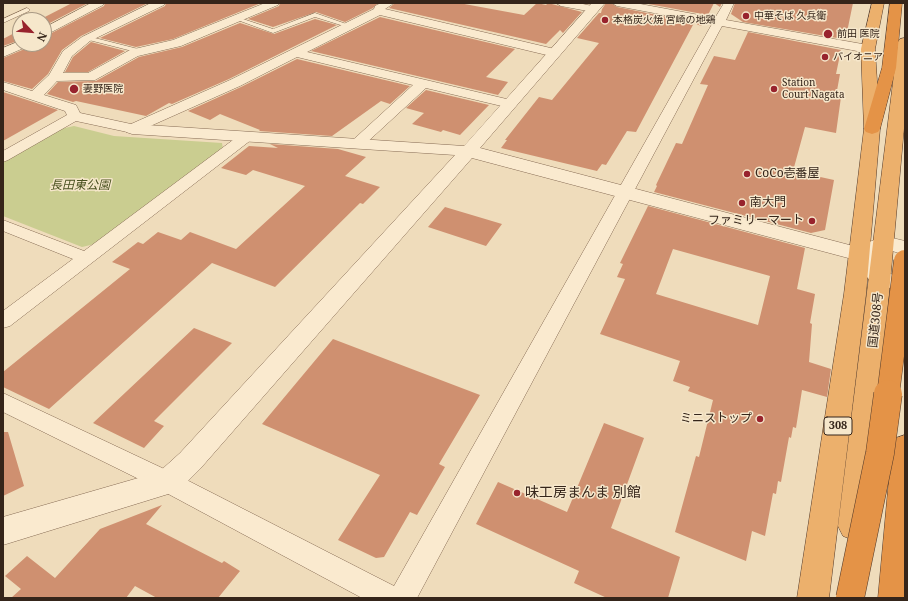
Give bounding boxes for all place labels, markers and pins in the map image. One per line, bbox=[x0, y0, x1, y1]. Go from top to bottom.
place label: 中華そば 久兵衛 bbox=[754, 10, 827, 22]
marker: 中華そば 久兵衛 bbox=[741, 11, 751, 21]
place label: 本格炭火焼 宮崎の地鶏 bbox=[613, 14, 716, 26]
marker: 本格炭火焼 宮崎の地鶏 bbox=[600, 15, 610, 25]
marker: 前田 医院 bbox=[822, 28, 834, 40]
place label: 前田 医院 bbox=[837, 28, 880, 40]
place label: パイオニア bbox=[833, 51, 883, 63]
marker: パイオニア bbox=[820, 52, 830, 62]
place label: Station Court Nagata bbox=[782, 77, 845, 100]
marker: 妻野医院 bbox=[68, 83, 80, 95]
place label: 妻野医院 bbox=[83, 83, 123, 95]
marker: Station Court Nagata bbox=[769, 84, 779, 94]
place label: CoCo壱番屋 bbox=[755, 167, 820, 181]
marker: CoCo壱番屋 bbox=[742, 169, 752, 179]
place label: 南大門 bbox=[750, 196, 786, 210]
marker: 南大門 bbox=[737, 198, 747, 208]
place label: ファミリーマート bbox=[708, 214, 804, 228]
marker: ファミリーマート bbox=[807, 216, 817, 226]
place label: ミニストップ bbox=[680, 412, 752, 426]
marker: ミニストップ bbox=[755, 414, 765, 424]
place label: 味工房まんま 別館 bbox=[525, 485, 641, 501]
marker: 味工房まんま 別館 bbox=[512, 488, 522, 498]

